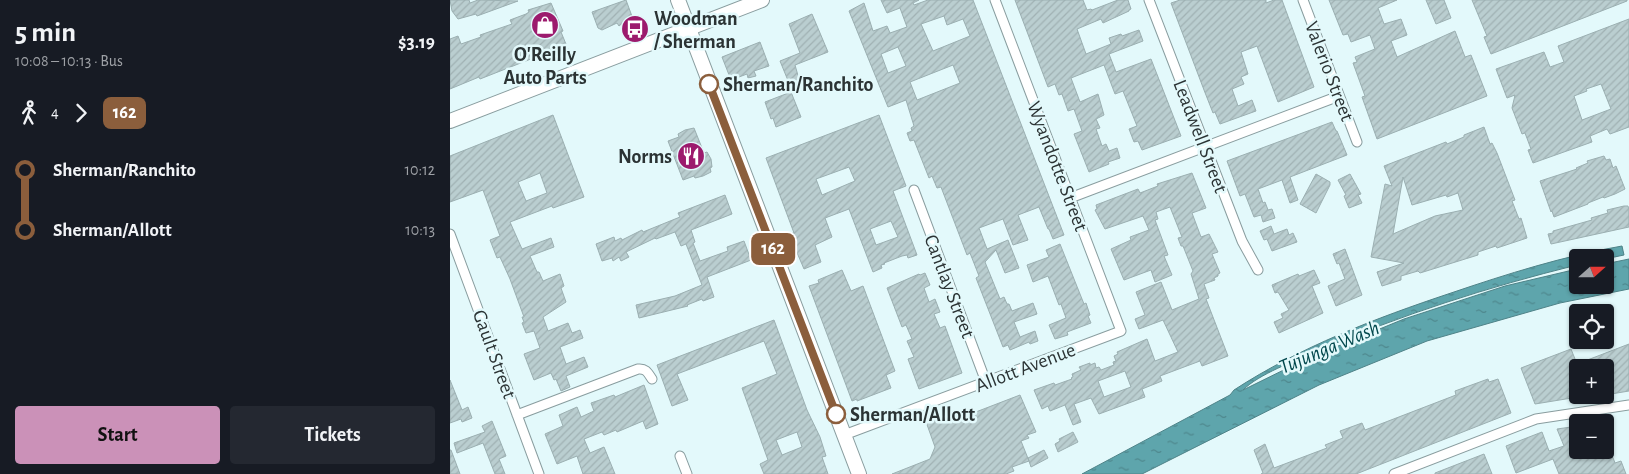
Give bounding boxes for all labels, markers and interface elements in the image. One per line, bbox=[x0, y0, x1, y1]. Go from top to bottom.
place label: Woodman / Sherman bbox=[653, 9, 738, 52]
shop icon: O'Reilly Auto Parts bbox=[530, 10, 560, 40]
bus stop icon: Woodman / Sherman bbox=[620, 14, 650, 44]
text: 5 min bbox=[15, 19, 76, 47]
street label: Valerio Street bbox=[1301, 19, 1357, 125]
text: $3.19 bbox=[398, 33, 435, 52]
place label: O'Reilly Auto Parts bbox=[503, 45, 587, 88]
text: 10:08 – 10:13 · Bus bbox=[15, 53, 123, 69]
marker: Sherman/Ranchito bbox=[699, 74, 719, 94]
place label: Sherman/Ranchito bbox=[723, 75, 874, 95]
street label: Leadwell Street bbox=[1169, 77, 1231, 196]
icon: walk bbox=[15, 99, 43, 127]
icon: forward bbox=[67, 99, 95, 127]
street label: Wyandotte Street bbox=[1023, 99, 1091, 235]
text: 4 bbox=[51, 104, 59, 120]
text: 162 bbox=[113, 104, 136, 122]
restaurant icon: Norms bbox=[676, 141, 706, 171]
place label: Norms bbox=[618, 147, 672, 167]
text: Sherman/Ranchito bbox=[53, 161, 196, 180]
text: 10:12 bbox=[405, 162, 435, 178]
text: Sherman/Allott bbox=[53, 221, 172, 240]
text: 10:13 bbox=[405, 222, 435, 238]
street label: Cantlay Street bbox=[920, 232, 978, 341]
line badge: 162 bbox=[744, 233, 802, 265]
text: 162 bbox=[761, 240, 785, 258]
north arrow bbox=[1569, 249, 1614, 294]
map controls bbox=[1569, 249, 1614, 459]
button: locate bbox=[1569, 304, 1614, 349]
street label: Gault Street bbox=[469, 307, 520, 402]
water label: Tujunga Wash bbox=[1276, 317, 1382, 378]
street label: Allott Avenue bbox=[972, 340, 1078, 396]
button: + bbox=[1569, 359, 1614, 404]
marker: Sherman/Allott bbox=[826, 404, 846, 424]
place label: Sherman/Allott bbox=[850, 405, 975, 425]
button: Start bbox=[15, 406, 220, 464]
button: Tickets bbox=[230, 406, 435, 464]
button: − bbox=[1569, 414, 1614, 459]

